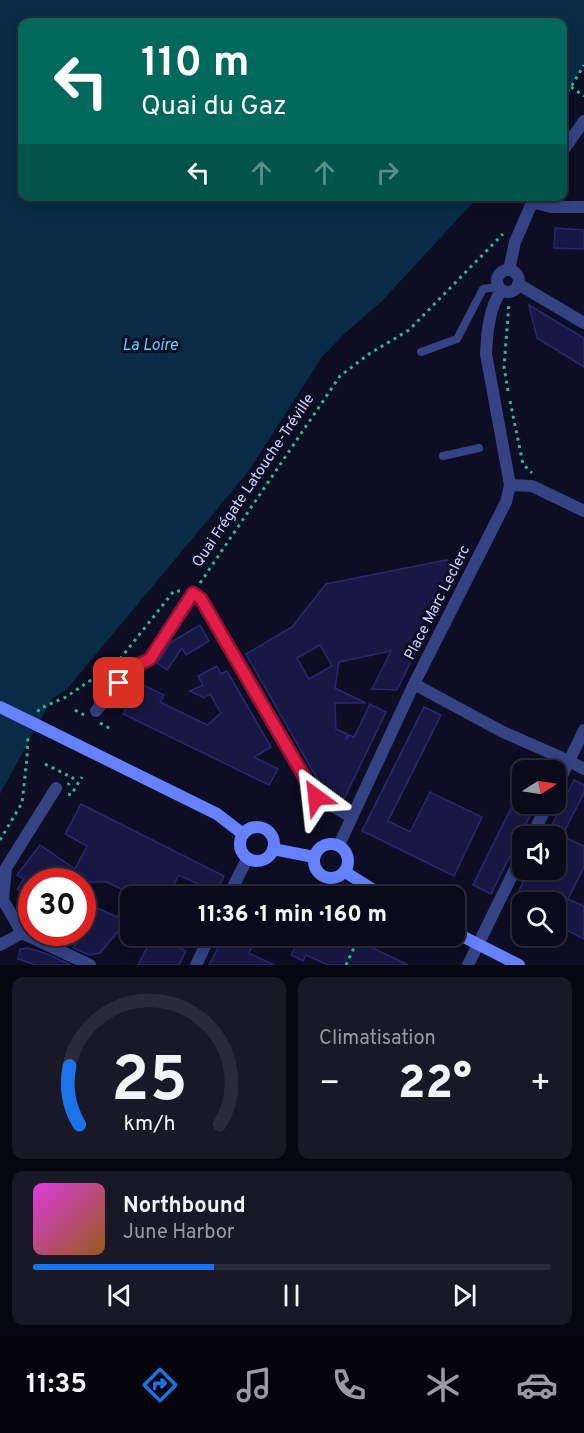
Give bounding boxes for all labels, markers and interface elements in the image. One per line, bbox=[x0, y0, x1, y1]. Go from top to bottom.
text: 110 m bbox=[141, 38, 250, 91]
icon: left bbox=[42, 42, 120, 120]
text: Quai du Gaz bbox=[141, 90, 287, 124]
icon: left bbox=[182, 156, 215, 189]
icon: ahead bbox=[245, 156, 278, 189]
icon: ahead bbox=[308, 156, 341, 189]
icon: right bbox=[371, 156, 404, 189]
water label: La Loire bbox=[122, 336, 178, 356]
street label: Quai Frégate Latouche-Tréville bbox=[189, 391, 319, 571]
street label: Place Marc Leclerc bbox=[401, 542, 475, 664]
pin bbox=[93, 657, 144, 708]
icon: arrive bbox=[102, 666, 135, 699]
north arrow bbox=[512, 760, 566, 814]
map controls bbox=[512, 760, 566, 946]
position arrow bbox=[284, 765, 348, 829]
button: sound bbox=[512, 826, 566, 880]
speed limit sign: 30 bbox=[18, 868, 96, 946]
button: search bbox=[512, 892, 566, 946]
text: 11:36 · 1 min · 160 m bbox=[198, 902, 387, 929]
text: Climatisation bbox=[319, 1026, 436, 1052]
text: 25 bbox=[111, 1044, 187, 1123]
text: 22° bbox=[398, 1057, 472, 1114]
text: − bbox=[319, 1064, 340, 1106]
text: + bbox=[530, 1064, 551, 1106]
text: km/h bbox=[123, 1111, 175, 1138]
text: Northbound bbox=[123, 1193, 246, 1220]
text: June Harbor bbox=[123, 1220, 235, 1246]
icon: previous bbox=[103, 1279, 136, 1312]
icon: pause bbox=[275, 1279, 308, 1312]
icon: next bbox=[448, 1279, 481, 1312]
icon: directions bbox=[139, 1364, 181, 1406]
icon: music bbox=[233, 1364, 275, 1406]
icon: phone bbox=[328, 1364, 370, 1406]
icon: climate bbox=[422, 1364, 464, 1406]
icon: car bbox=[516, 1364, 558, 1406]
text: 11:35 bbox=[26, 1368, 87, 1402]

